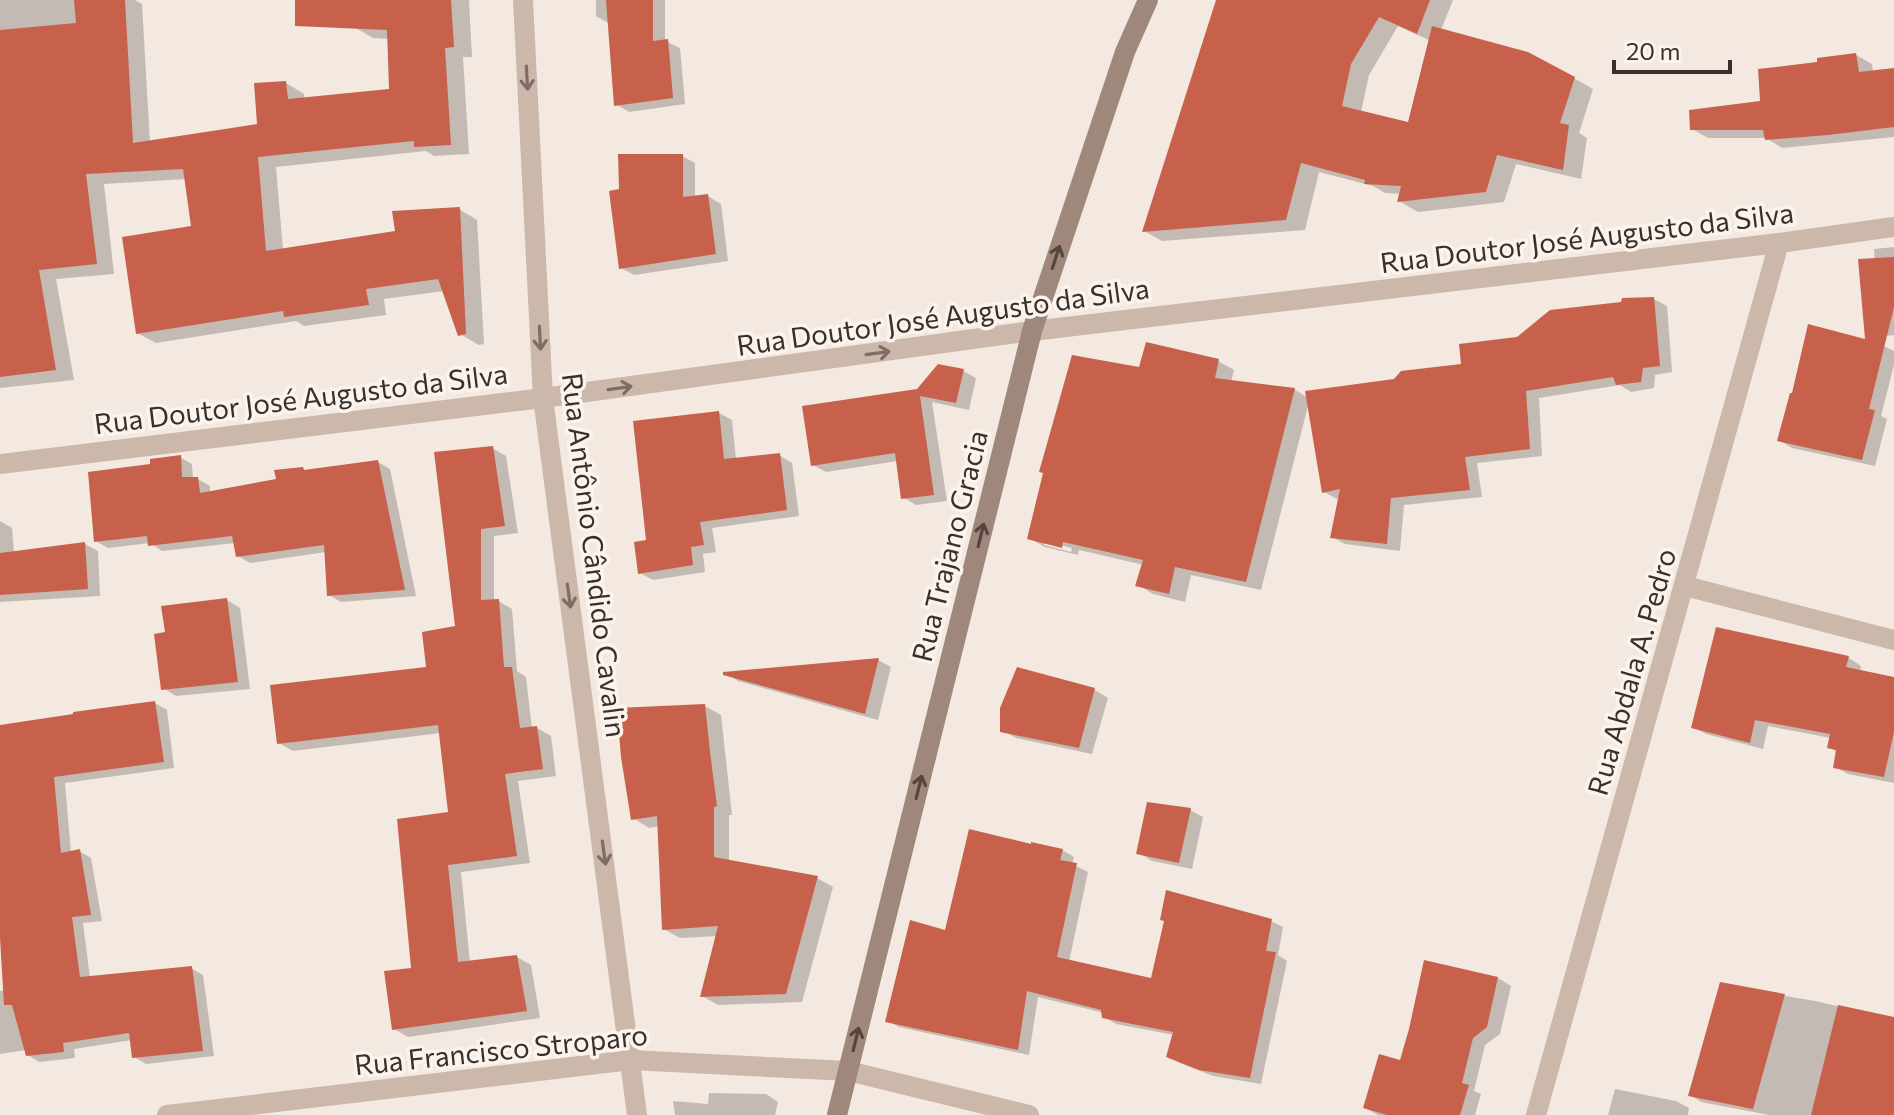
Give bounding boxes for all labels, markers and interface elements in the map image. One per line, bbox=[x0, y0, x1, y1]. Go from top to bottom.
scale bar bbox=[1614, 24, 1730, 74]
text: 20 m bbox=[1626, 36, 1680, 65]
one-way arrow bbox=[519, 64, 534, 91]
street label: Rua Doutor José Augusto da Silva bbox=[1378, 195, 1796, 279]
one-way arrow bbox=[1050, 245, 1065, 270]
street label: Rua Doutor José Augusto da Silva bbox=[734, 270, 1151, 362]
one-way arrow bbox=[533, 324, 548, 351]
one-way arrow bbox=[865, 345, 890, 360]
street label: Rua Doutor José Augusto da Silva bbox=[92, 356, 510, 440]
street label: Rua Antônio Cândido Cavalin bbox=[556, 371, 634, 739]
one-way arrow bbox=[607, 380, 633, 395]
street label: Rua Trajano Gracia bbox=[904, 427, 994, 665]
one-way arrow bbox=[975, 522, 990, 548]
street label: Rua Abdala A. Pedro bbox=[1580, 545, 1683, 799]
one-way arrow bbox=[562, 582, 577, 609]
one-way arrow bbox=[912, 775, 927, 801]
one-way arrow bbox=[597, 840, 612, 866]
street label: Rua Francisco Stroparo bbox=[352, 1017, 649, 1081]
one-way arrow bbox=[850, 1027, 865, 1053]

